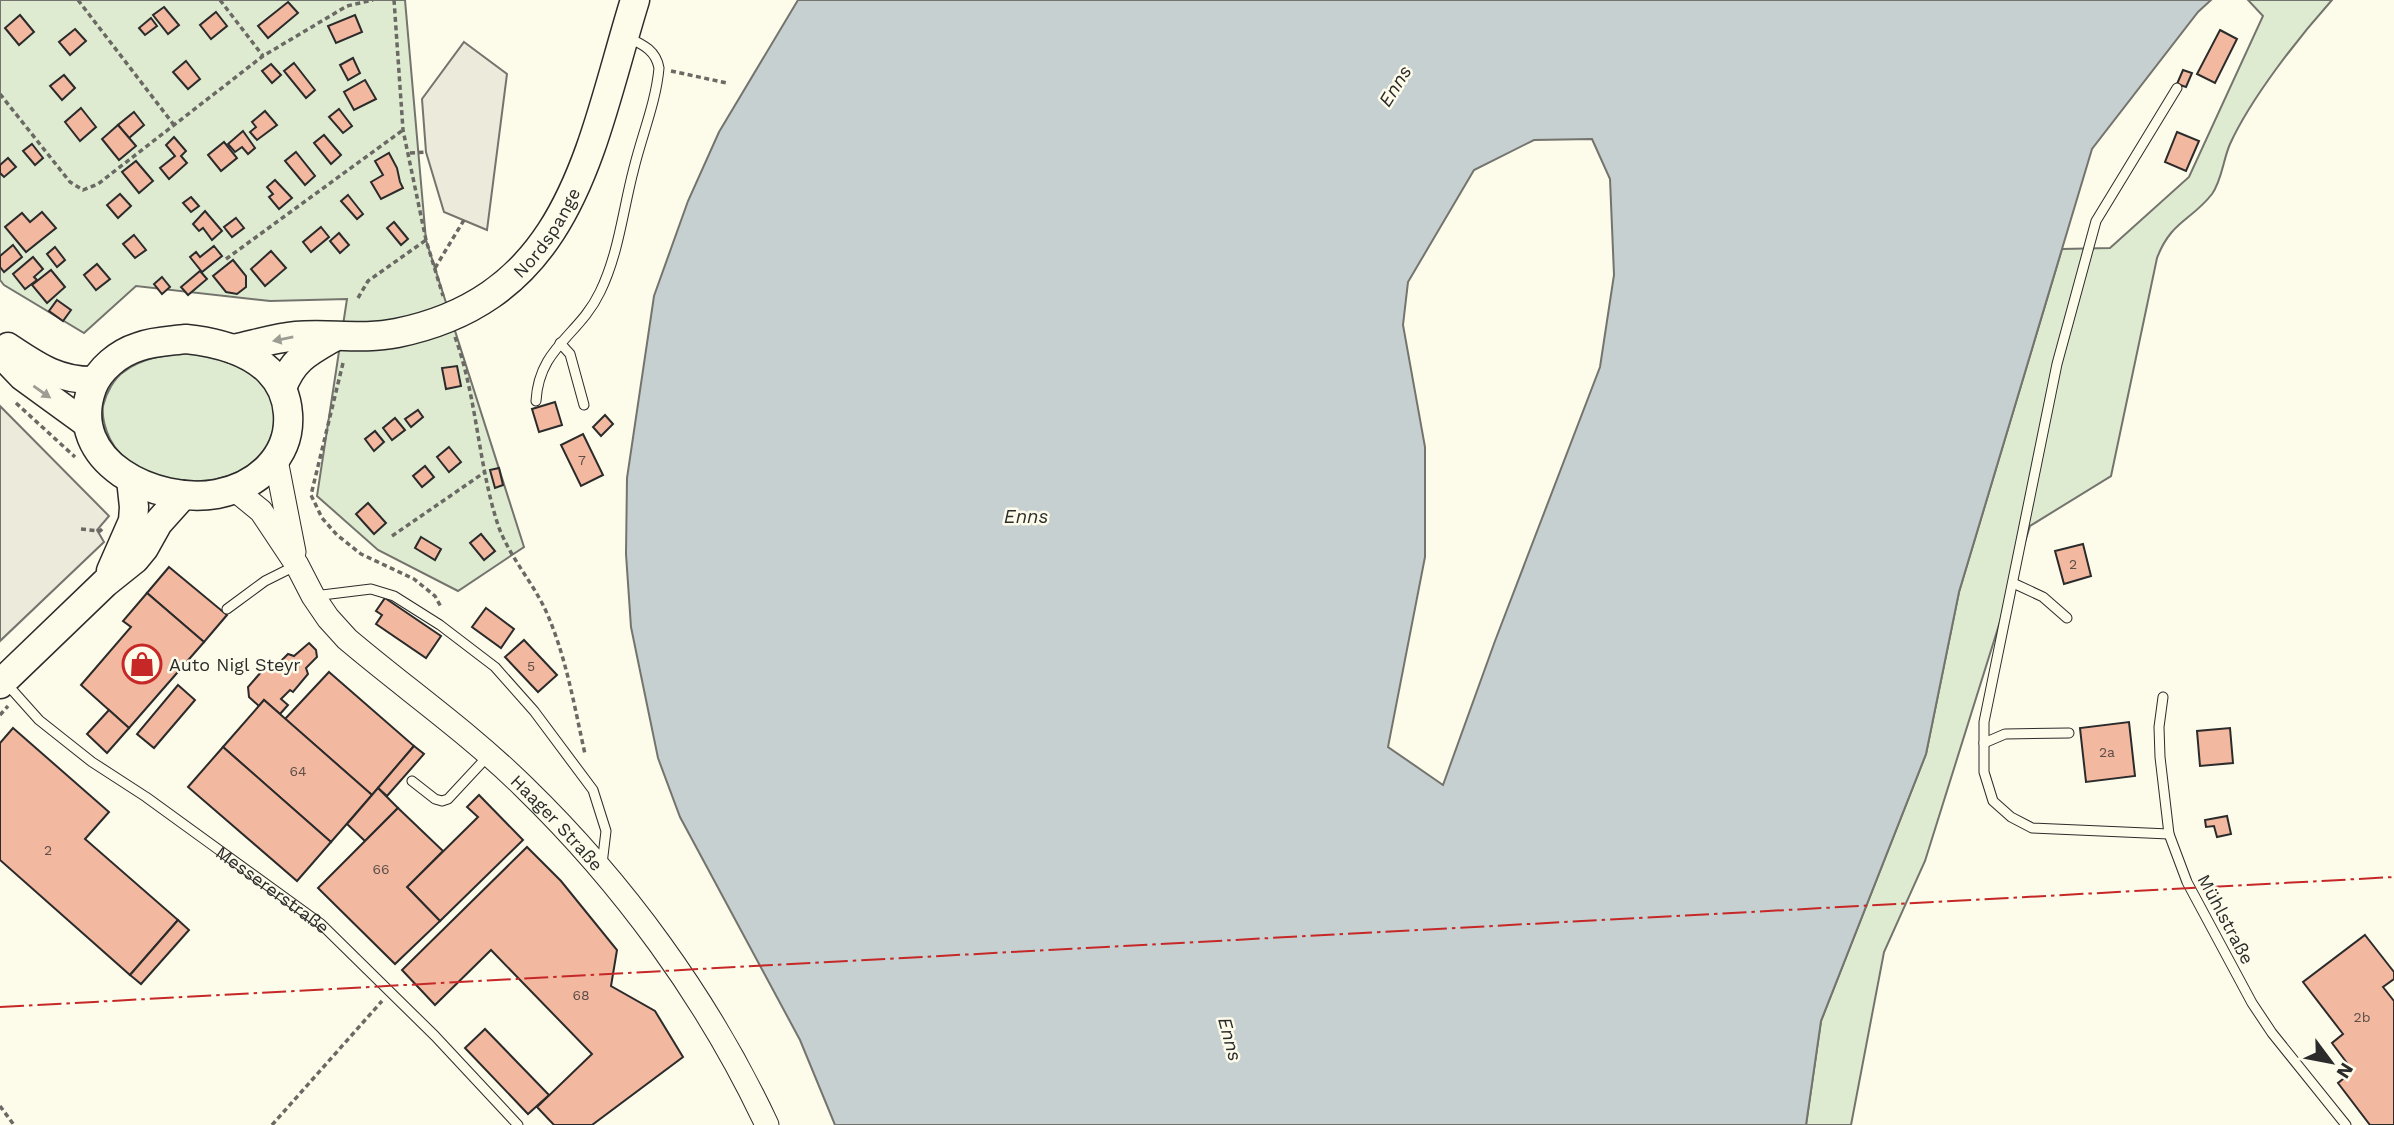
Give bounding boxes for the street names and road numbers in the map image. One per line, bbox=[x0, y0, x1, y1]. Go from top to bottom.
street label: Nordspange bbox=[508, 184, 584, 282]
street label: Haager Straße bbox=[507, 770, 608, 875]
street label: Messererstraße bbox=[212, 841, 334, 937]
street label: Mühlstraße bbox=[2194, 870, 2258, 968]

